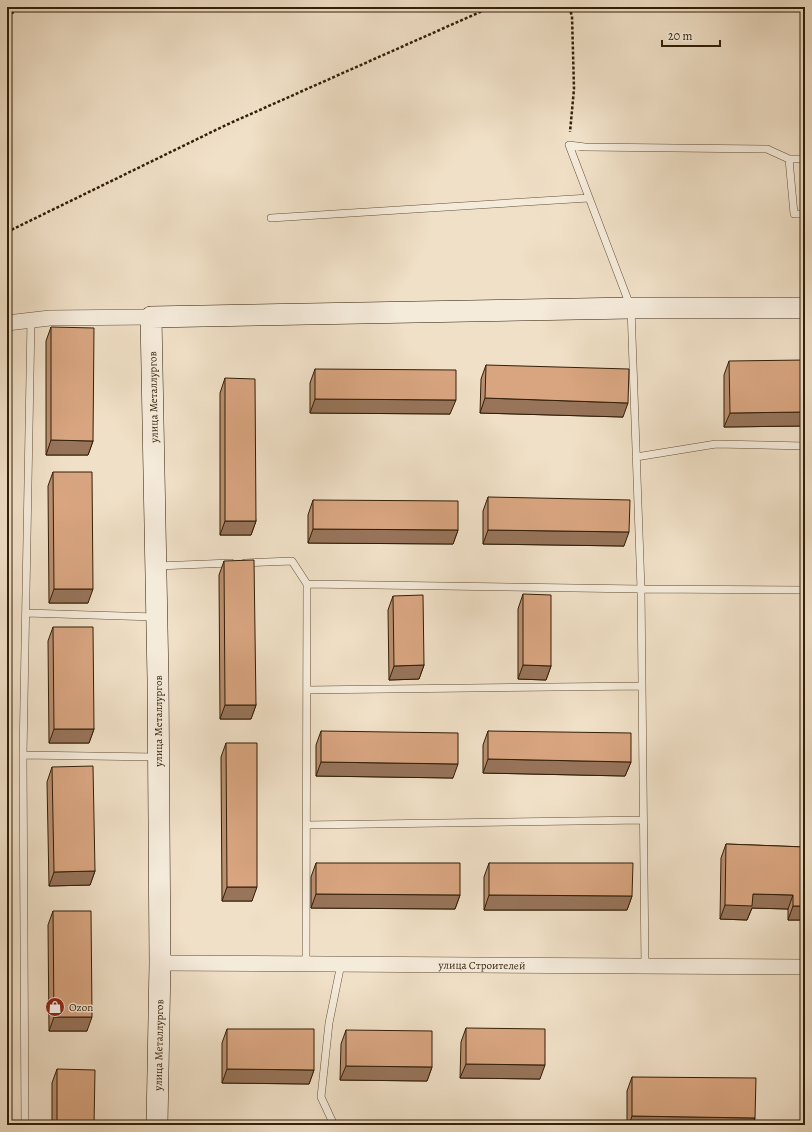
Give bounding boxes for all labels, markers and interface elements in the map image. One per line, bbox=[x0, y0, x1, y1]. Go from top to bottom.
scale bar bbox=[662, 22, 720, 48]
text: 20 m bbox=[668, 28, 692, 44]
street label: улица Металлургов bbox=[145, 351, 162, 444]
street label: улица Металлургов bbox=[151, 675, 166, 768]
street label: улица Строителей bbox=[438, 958, 525, 973]
shop icon: Ozon bbox=[44, 996, 66, 1018]
street label: улица Металлургов bbox=[151, 999, 167, 1092]
place label: Ozon bbox=[69, 1000, 93, 1015]

